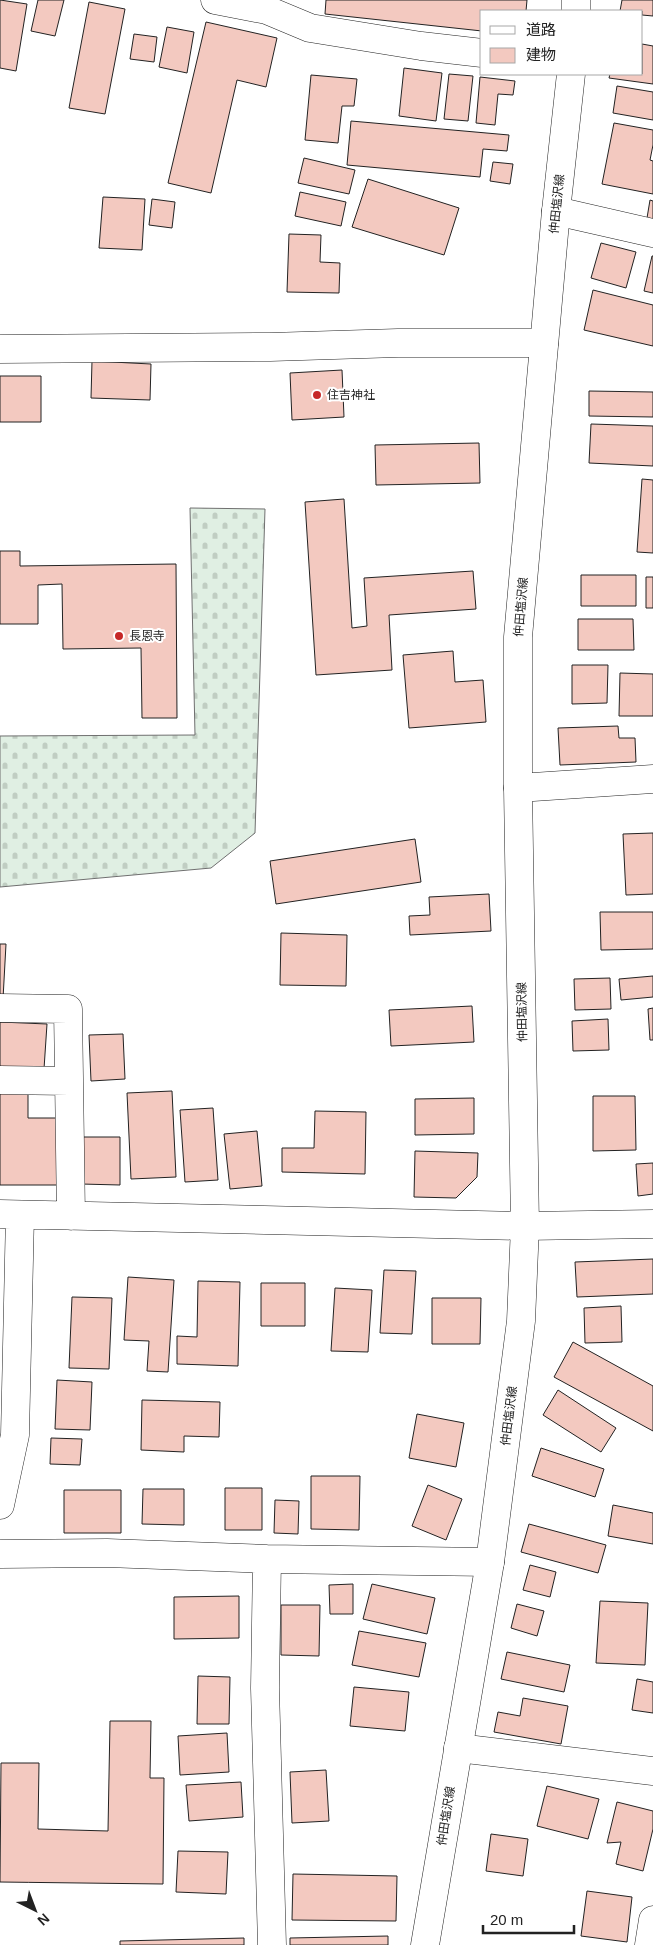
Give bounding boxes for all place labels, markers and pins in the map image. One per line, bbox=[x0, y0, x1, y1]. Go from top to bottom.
place label: 住吉神社 bbox=[327, 388, 375, 402]
marker: 住吉神社 bbox=[311, 389, 323, 401]
place label: 長恩寺 bbox=[129, 629, 165, 643]
marker: 長恩寺 bbox=[113, 630, 125, 642]

